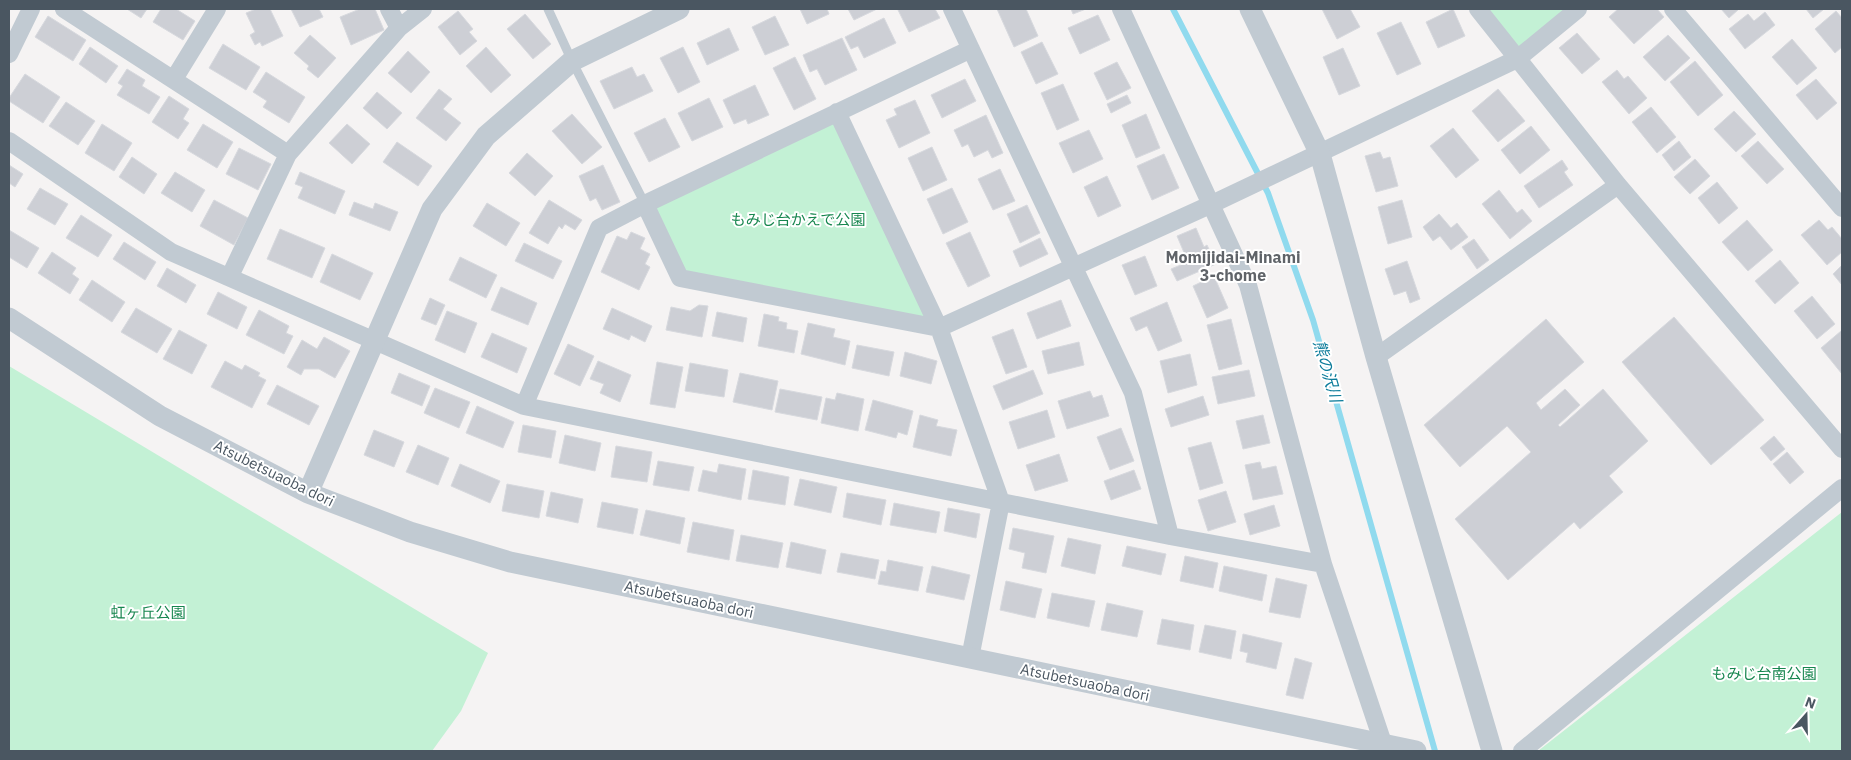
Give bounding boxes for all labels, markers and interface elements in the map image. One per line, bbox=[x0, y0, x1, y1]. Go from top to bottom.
park label: もみじ台かえで公園 bbox=[731, 210, 865, 229]
district label: Momijidai-Minami 3-chome bbox=[1165, 247, 1301, 285]
water label: 熊の沢川 bbox=[1310, 337, 1347, 406]
street label: Atsubetsuaoba dori bbox=[211, 436, 337, 510]
street label: Atsubetsuaoba dori bbox=[623, 576, 755, 622]
park label: 虹ヶ丘公園 bbox=[110, 603, 186, 622]
street label: Atsubetsuaoba dori bbox=[1019, 659, 1151, 705]
park label: もみじ台南公園 bbox=[1711, 664, 1817, 683]
north arrow bbox=[1781, 690, 1831, 740]
text: N bbox=[1803, 693, 1818, 713]

